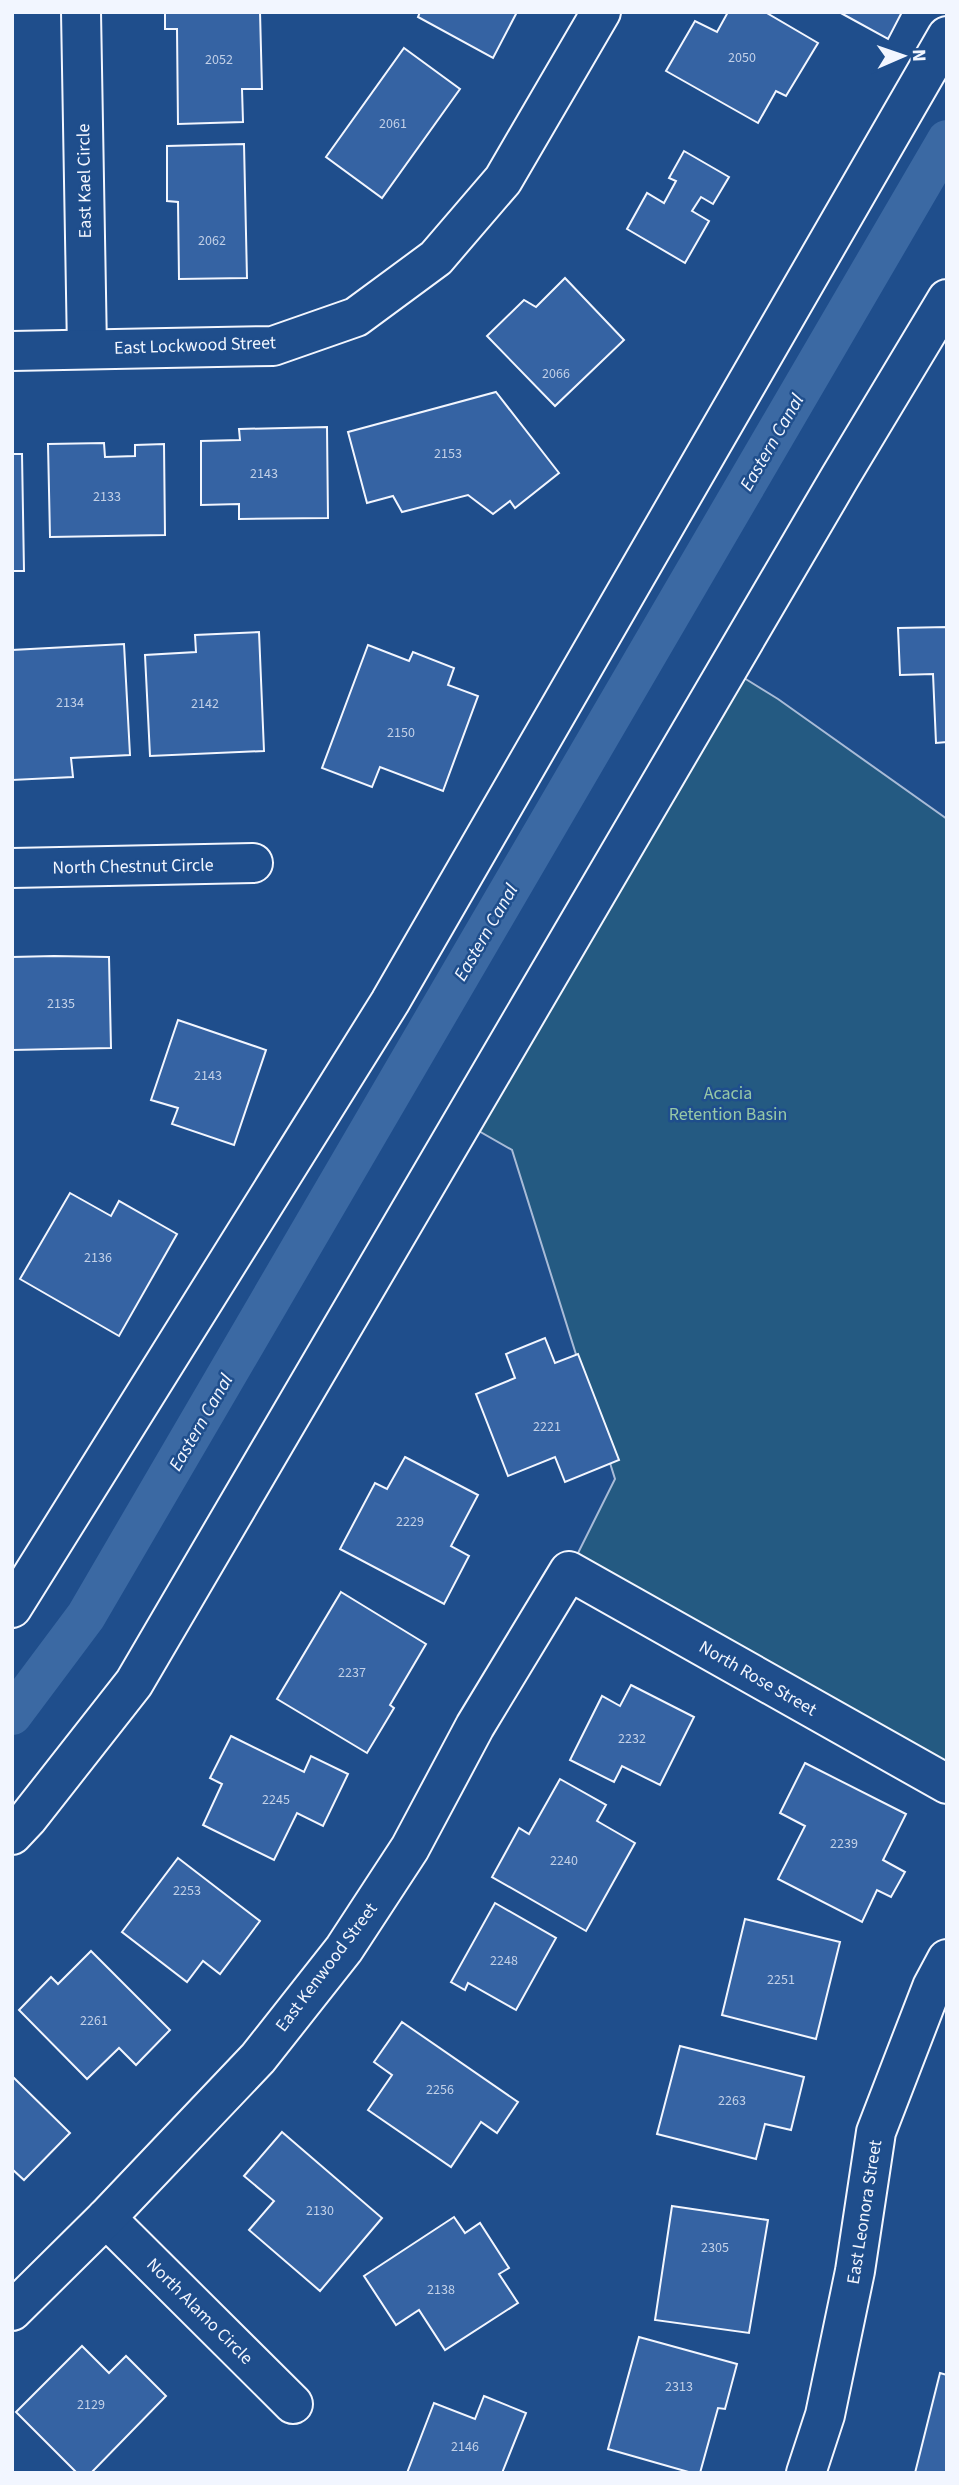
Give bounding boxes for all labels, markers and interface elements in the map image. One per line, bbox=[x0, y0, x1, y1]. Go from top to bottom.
north arrow bbox=[868, 21, 938, 91]
house number: 2050 bbox=[728, 48, 756, 68]
text: N bbox=[905, 49, 932, 62]
house number: 2052 bbox=[205, 50, 233, 70]
house number: 2061 bbox=[379, 114, 407, 134]
street label: East Kael Circle bbox=[71, 123, 98, 238]
house number: 2062 bbox=[198, 231, 226, 251]
street label: East Lockwood Street bbox=[114, 330, 276, 361]
house number: 2066 bbox=[542, 364, 570, 384]
water label: Eastern Canal bbox=[734, 389, 811, 496]
house number: 2153 bbox=[434, 444, 462, 464]
house number: 2143 bbox=[250, 464, 278, 484]
house number: 2133 bbox=[93, 487, 121, 507]
house number: 2134 bbox=[56, 693, 84, 713]
house number: 2142 bbox=[191, 694, 219, 714]
house number: 2150 bbox=[387, 723, 415, 743]
street label: North Chestnut Circle bbox=[52, 853, 214, 880]
water label: Eastern Canal bbox=[448, 879, 525, 986]
house number: 2135 bbox=[47, 994, 75, 1014]
house number: 2143 bbox=[194, 1066, 222, 1086]
park label: Acacia Retention Basin bbox=[669, 1081, 787, 1127]
house number: 2136 bbox=[84, 1248, 112, 1268]
water label: Eastern Canal bbox=[163, 1369, 240, 1476]
house number: 2221 bbox=[533, 1417, 561, 1437]
house number: 2229 bbox=[396, 1512, 424, 1532]
street label: North Rose Street bbox=[694, 1635, 821, 1722]
house number: 2237 bbox=[338, 1663, 366, 1683]
house number: 2232 bbox=[618, 1729, 646, 1749]
house number: 2245 bbox=[262, 1790, 290, 1810]
house number: 2239 bbox=[830, 1834, 858, 1854]
house number: 2240 bbox=[550, 1851, 578, 1871]
house number: 2253 bbox=[173, 1881, 201, 1901]
street label: East Kenwood Street bbox=[270, 1898, 383, 2037]
house number: 2248 bbox=[490, 1951, 518, 1971]
house number: 2251 bbox=[767, 1970, 795, 1990]
house number: 2261 bbox=[80, 2011, 108, 2031]
house number: 2256 bbox=[426, 2080, 454, 2100]
house number: 2263 bbox=[718, 2091, 746, 2111]
street label: East Leonora Street bbox=[841, 2138, 888, 2286]
house number: 2130 bbox=[306, 2201, 334, 2221]
house number: 2305 bbox=[701, 2238, 729, 2258]
street label: North Alamo Circle bbox=[141, 2253, 259, 2370]
house number: 2138 bbox=[427, 2280, 455, 2300]
house number: 2313 bbox=[665, 2377, 693, 2397]
house number: 2129 bbox=[77, 2395, 105, 2415]
house number: 2146 bbox=[451, 2437, 479, 2457]

